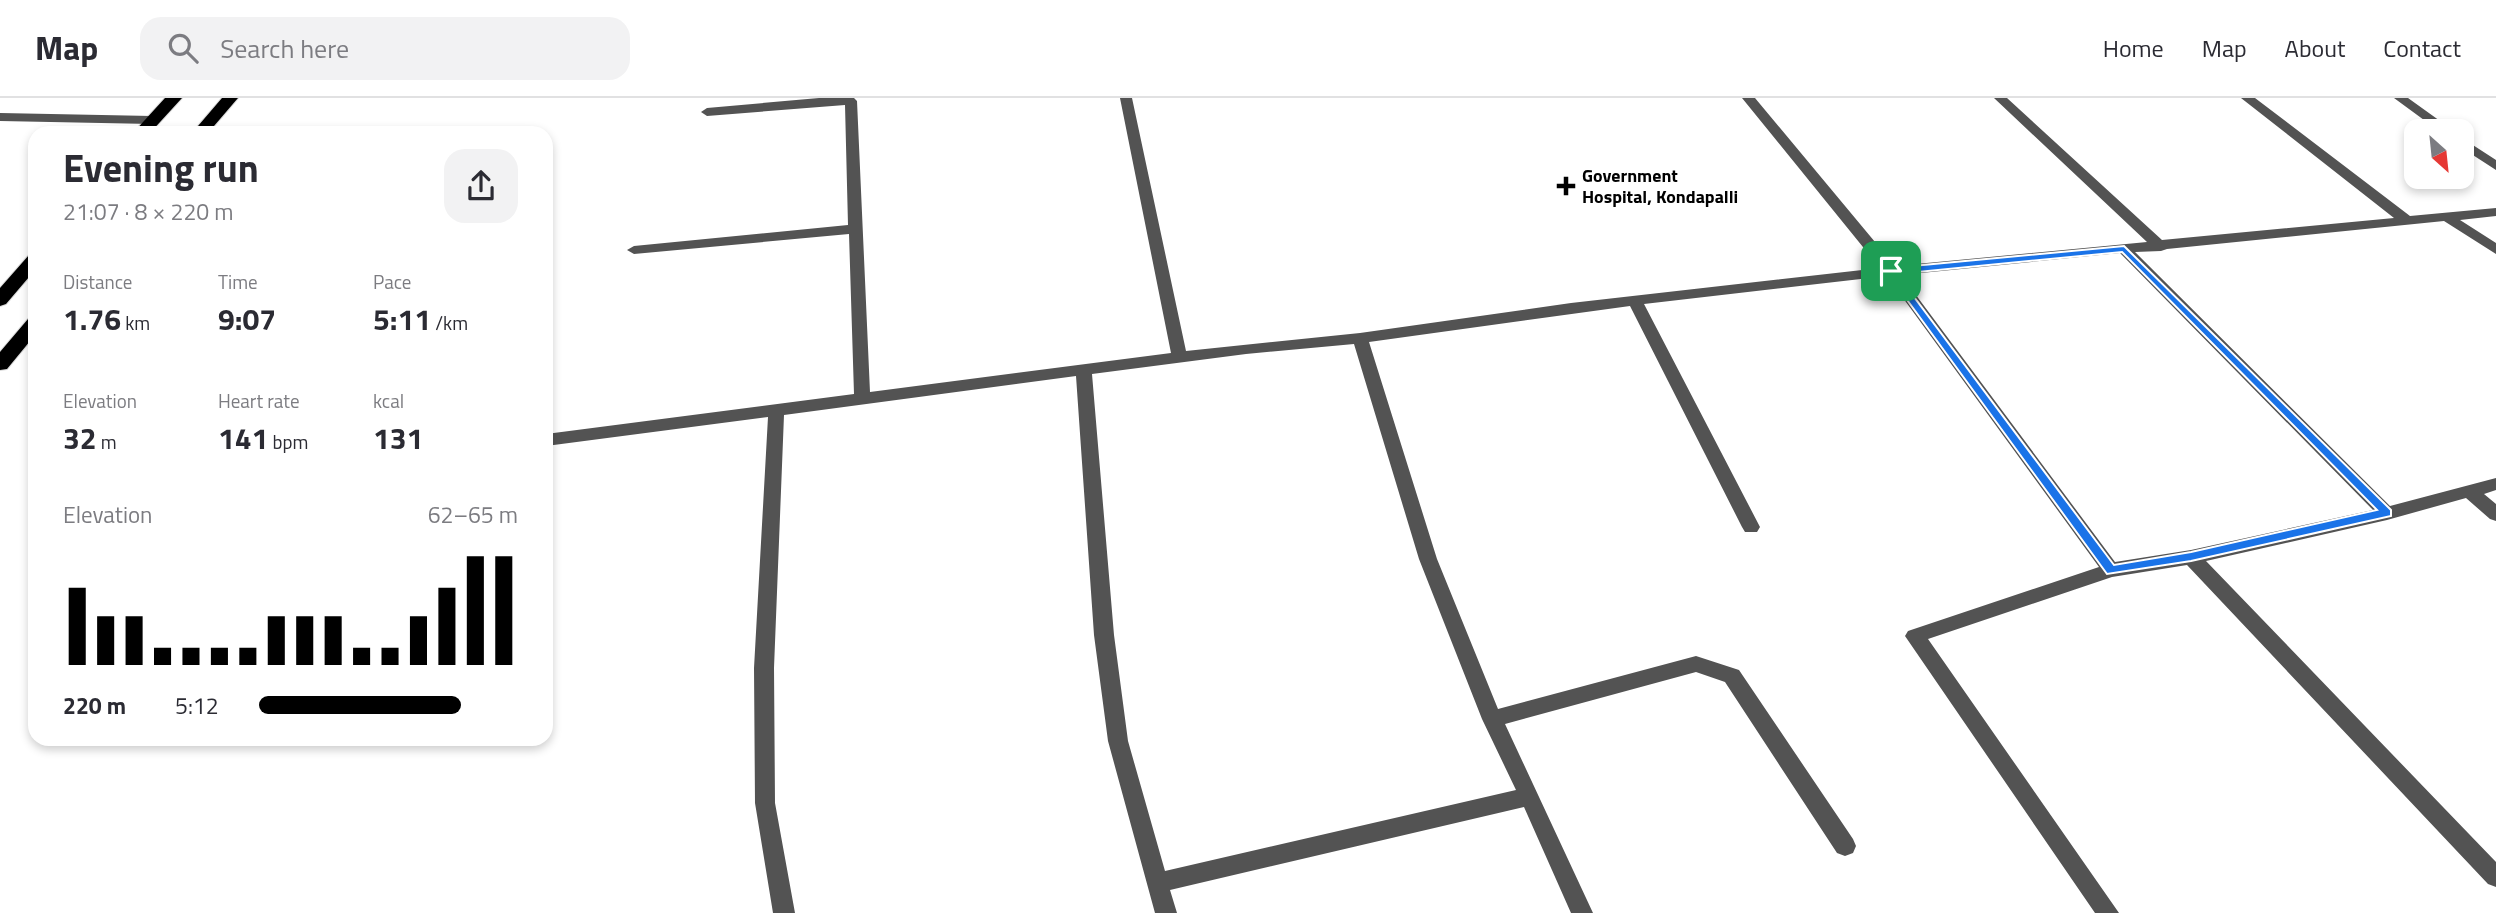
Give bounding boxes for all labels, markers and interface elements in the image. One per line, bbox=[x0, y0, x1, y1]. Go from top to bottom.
search box bbox=[140, 17, 630, 80]
text: Map bbox=[35, 23, 98, 73]
icon: search bbox=[164, 29, 202, 67]
text: Search here bbox=[220, 29, 349, 68]
text: Home bbox=[2103, 30, 2164, 66]
text: Map bbox=[2202, 30, 2247, 66]
text: About bbox=[2285, 30, 2345, 66]
text: Contact bbox=[2383, 30, 2461, 66]
north arrow bbox=[2404, 119, 2474, 189]
map controls bbox=[2404, 119, 2474, 189]
text: Evening run bbox=[63, 139, 259, 197]
button: share bbox=[444, 149, 518, 223]
place label: Government Hospital, Kondapalli bbox=[1582, 162, 1738, 210]
marker: Government Hospital, Kondapalli bbox=[1556, 176, 1576, 196]
text: 21:07 · 8 × 220 m bbox=[63, 194, 233, 229]
pin bbox=[1861, 241, 1921, 301]
icon: arrive bbox=[1872, 252, 1910, 290]
text: Distance bbox=[63, 267, 132, 296]
text: Time bbox=[218, 267, 258, 296]
text: Pace bbox=[373, 267, 411, 296]
text: 1.76 bbox=[63, 296, 121, 342]
text: 9:07 bbox=[218, 296, 276, 342]
text: 5:11 bbox=[373, 296, 431, 342]
text: km bbox=[121, 308, 150, 337]
text: /km bbox=[431, 308, 468, 337]
text: Elevation bbox=[63, 386, 137, 415]
text: Heart rate bbox=[218, 386, 300, 415]
text: kcal bbox=[373, 386, 404, 415]
text: 32 bbox=[63, 415, 97, 461]
text: 141 bbox=[218, 415, 268, 461]
text: 131 bbox=[373, 415, 423, 461]
text: m bbox=[97, 427, 117, 456]
text: bpm bbox=[268, 427, 308, 456]
text: Elevation bbox=[63, 497, 152, 532]
text: 62–65 m bbox=[428, 497, 518, 532]
text: 220 m bbox=[63, 688, 126, 723]
text: 5:12 bbox=[175, 688, 219, 723]

